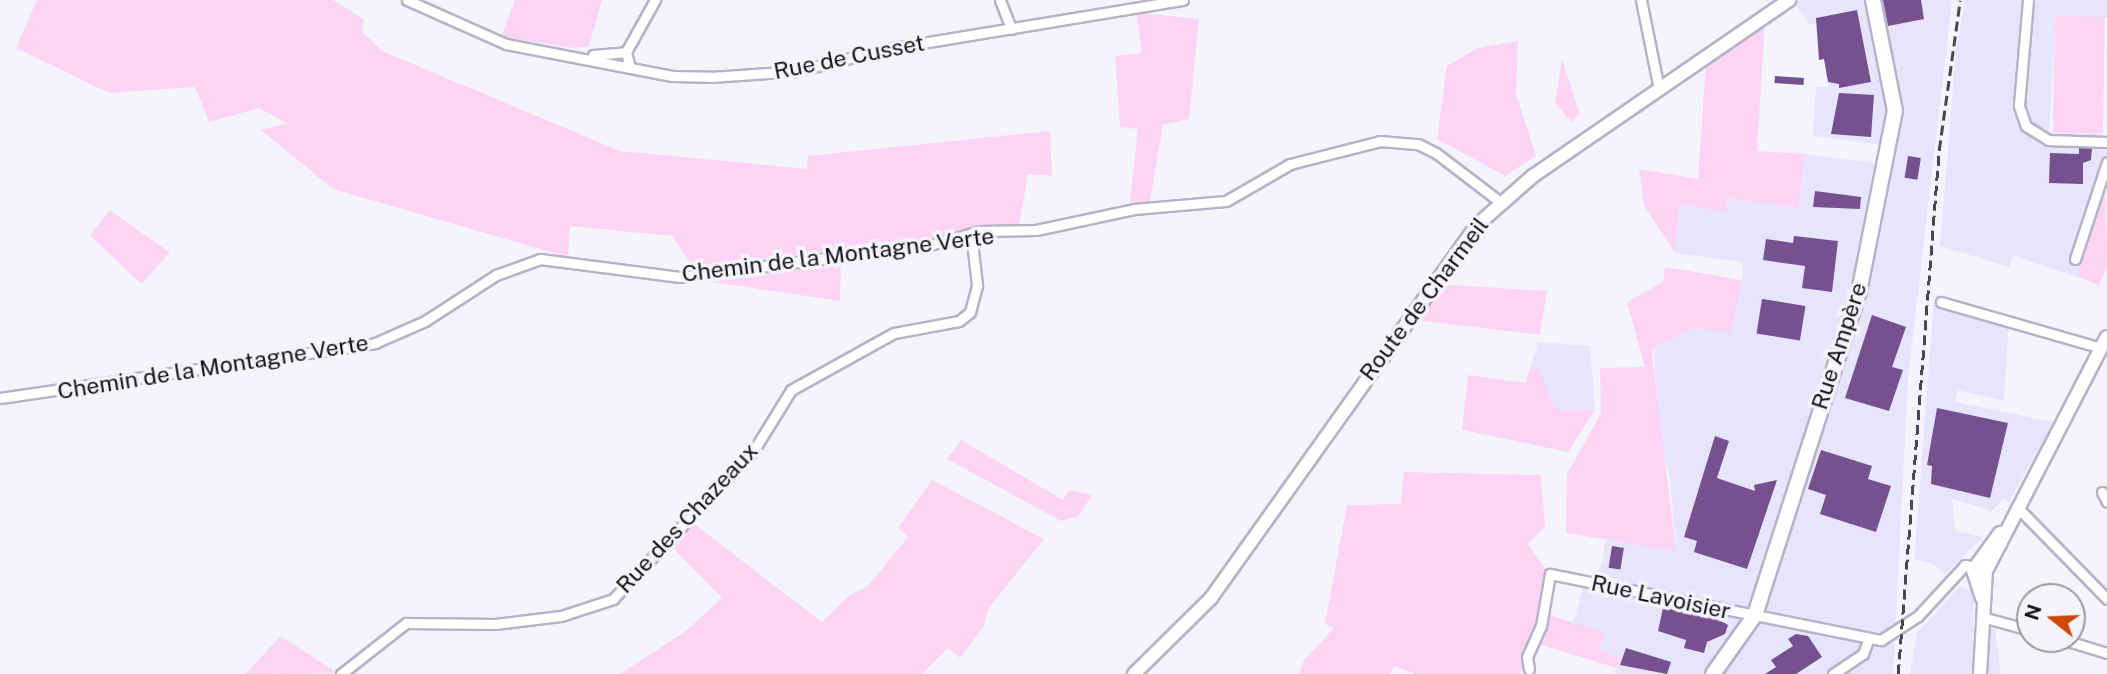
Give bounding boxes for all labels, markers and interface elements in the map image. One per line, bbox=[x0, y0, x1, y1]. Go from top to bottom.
street label: Rue de Cusset bbox=[771, 29, 927, 85]
street label: Route de Charmeil bbox=[1354, 212, 1494, 386]
street label: Chemin de la Montagne Verte bbox=[680, 222, 996, 288]
street label: Rue Ampère bbox=[1805, 279, 1873, 413]
street label: Chemin de la Montagne Verte bbox=[55, 329, 371, 405]
street label: Rue des Chazeaux bbox=[610, 437, 764, 599]
street label: Rue Lavoisier bbox=[1589, 569, 1733, 625]
north arrow bbox=[2016, 583, 2086, 653]
text: N bbox=[2020, 602, 2046, 623]

